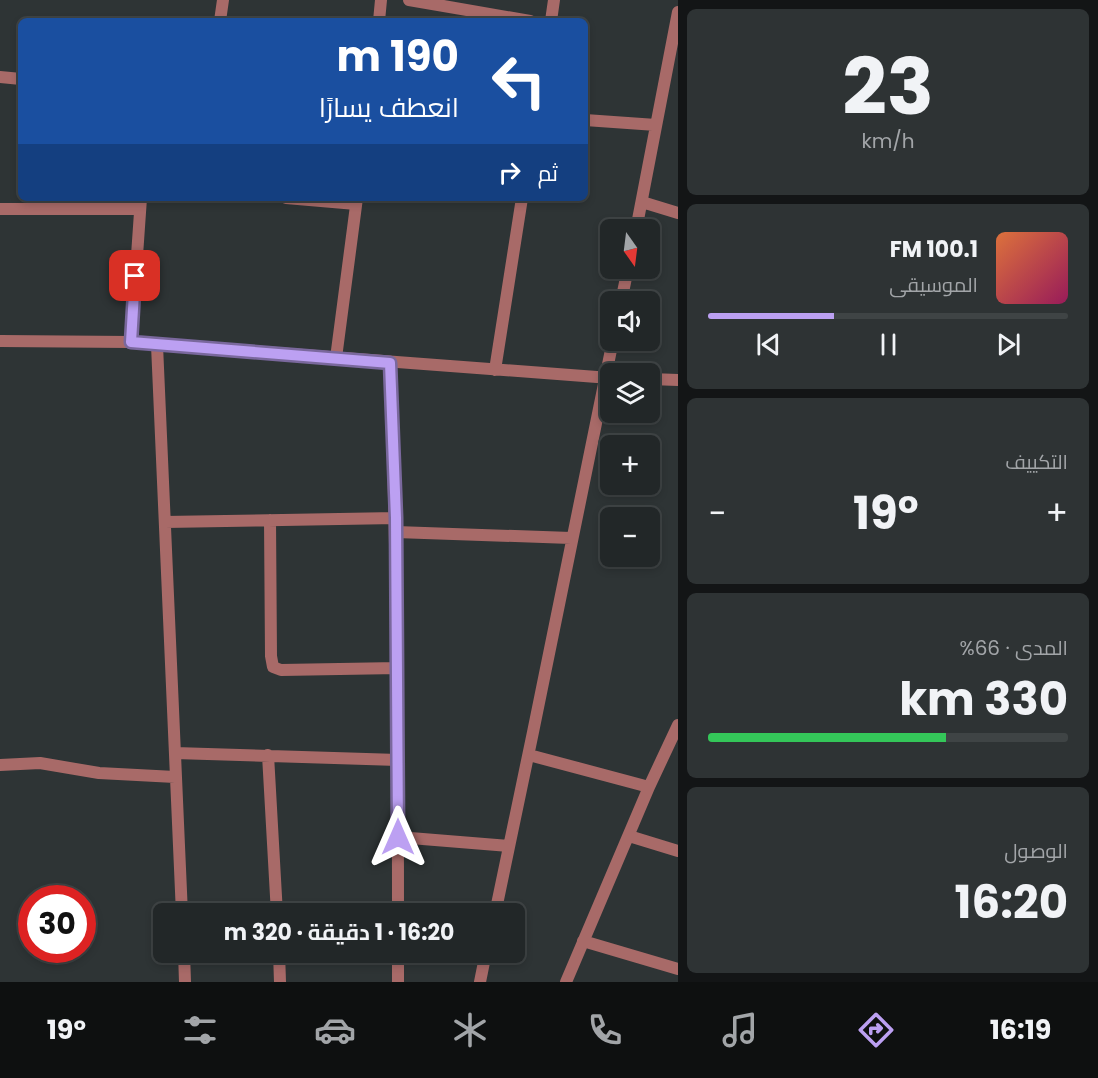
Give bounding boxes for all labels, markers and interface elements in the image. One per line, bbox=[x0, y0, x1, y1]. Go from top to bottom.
text: 190 m bbox=[337, 27, 459, 86]
text: 23 bbox=[842, 32, 934, 141]
icon: left bbox=[480, 42, 558, 120]
text: انعطف يسارًا bbox=[319, 89, 459, 126]
text: km/h bbox=[861, 127, 915, 155]
icon: right bbox=[493, 156, 526, 189]
text: ثم bbox=[538, 158, 558, 189]
north arrow bbox=[600, 219, 660, 279]
map controls bbox=[600, 219, 660, 567]
text: 100.1 FM bbox=[890, 234, 978, 265]
pin bbox=[109, 250, 160, 301]
icon: arrive bbox=[118, 259, 151, 292]
text: الموسيقى bbox=[889, 271, 978, 299]
button: sound bbox=[600, 291, 660, 351]
icon: previous bbox=[752, 328, 785, 361]
icon: pause bbox=[872, 328, 905, 361]
icon: next bbox=[992, 328, 1025, 361]
button: layers bbox=[600, 363, 660, 423]
button: + bbox=[600, 435, 660, 495]
text: التكييف bbox=[1005, 448, 1068, 476]
text: 19° bbox=[853, 482, 919, 545]
text: − bbox=[708, 490, 726, 537]
text: + bbox=[1045, 490, 1068, 537]
button: − bbox=[600, 507, 660, 567]
text: المدى · 66% bbox=[959, 634, 1068, 662]
text: 330 km bbox=[899, 668, 1068, 731]
position arrow bbox=[366, 805, 430, 869]
text: الوصول bbox=[1004, 837, 1068, 865]
text: 16:20 bbox=[955, 871, 1068, 934]
speed limit sign: 30 bbox=[18, 885, 96, 963]
text: 16:20 · 1 دقيقة · 320 m bbox=[224, 917, 454, 948]
icon: filters bbox=[179, 1009, 221, 1051]
icon: car bbox=[314, 1009, 356, 1051]
icon: climate bbox=[449, 1009, 491, 1051]
icon: phone bbox=[584, 1009, 626, 1051]
icon: music bbox=[719, 1009, 761, 1051]
icon: directions bbox=[855, 1009, 897, 1051]
text: 19° bbox=[47, 1011, 86, 1048]
text: 16:19 bbox=[990, 1011, 1051, 1048]

